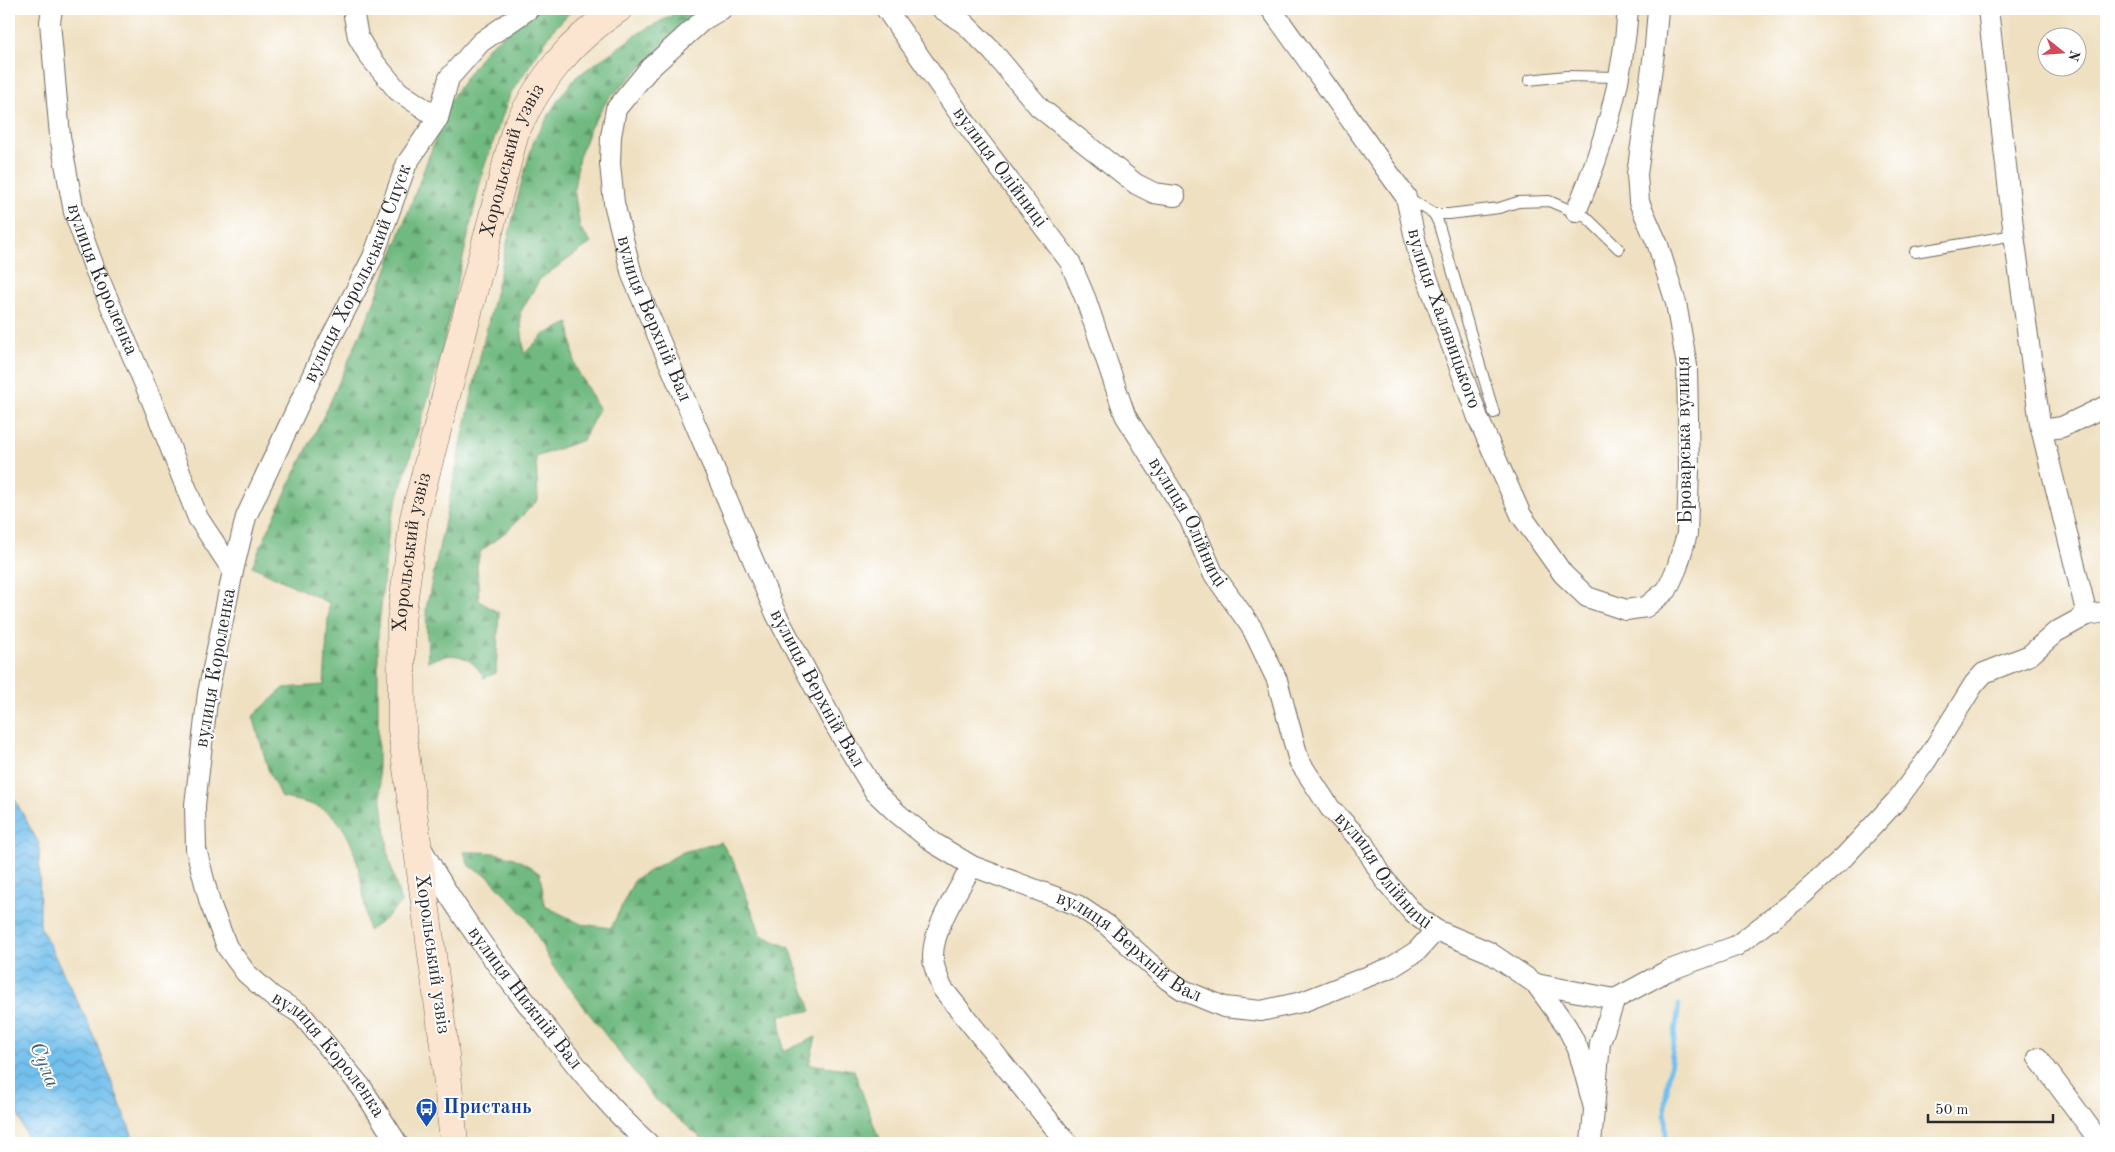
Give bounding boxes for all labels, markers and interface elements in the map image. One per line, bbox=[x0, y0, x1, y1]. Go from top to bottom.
north arrow bbox=[2038, 28, 2088, 78]
text: N bbox=[2065, 48, 2082, 63]
street label: Хорольський узвіз bbox=[478, 81, 549, 240]
street label: вулиця Олійниці bbox=[948, 104, 1051, 232]
street label: вулиця Хорольський Спуск bbox=[300, 161, 416, 386]
street label: вулиця Короленка bbox=[63, 202, 141, 359]
street label: вулиця Халявицького bbox=[1403, 227, 1484, 412]
street label: вулиця Верхній Вал bbox=[613, 234, 695, 405]
street label: Броварська вулиця bbox=[1674, 356, 1696, 524]
street label: вулиця Олійниці bbox=[1144, 454, 1230, 591]
street label: Хорольський узвіз bbox=[391, 470, 435, 632]
street label: вулиця Короленка bbox=[192, 586, 240, 749]
street label: вулиця Верхній Вал bbox=[766, 606, 868, 771]
street label: вулиця Олійниці bbox=[1330, 809, 1435, 933]
street label: Хорольський узвіз bbox=[411, 873, 453, 1035]
street label: вулиця Верхній Вал bbox=[1053, 888, 1204, 1007]
street label: вулиця Нижній Вал bbox=[463, 923, 585, 1074]
street label: вулиця Короленка bbox=[268, 988, 388, 1121]
water label: Сула bbox=[25, 1039, 63, 1091]
scale bar bbox=[1928, 1092, 2052, 1124]
bus stop icon: Пристань bbox=[415, 1096, 439, 1127]
place label: Пристань bbox=[443, 1098, 532, 1118]
text: 50 m bbox=[1935, 1103, 1969, 1118]

